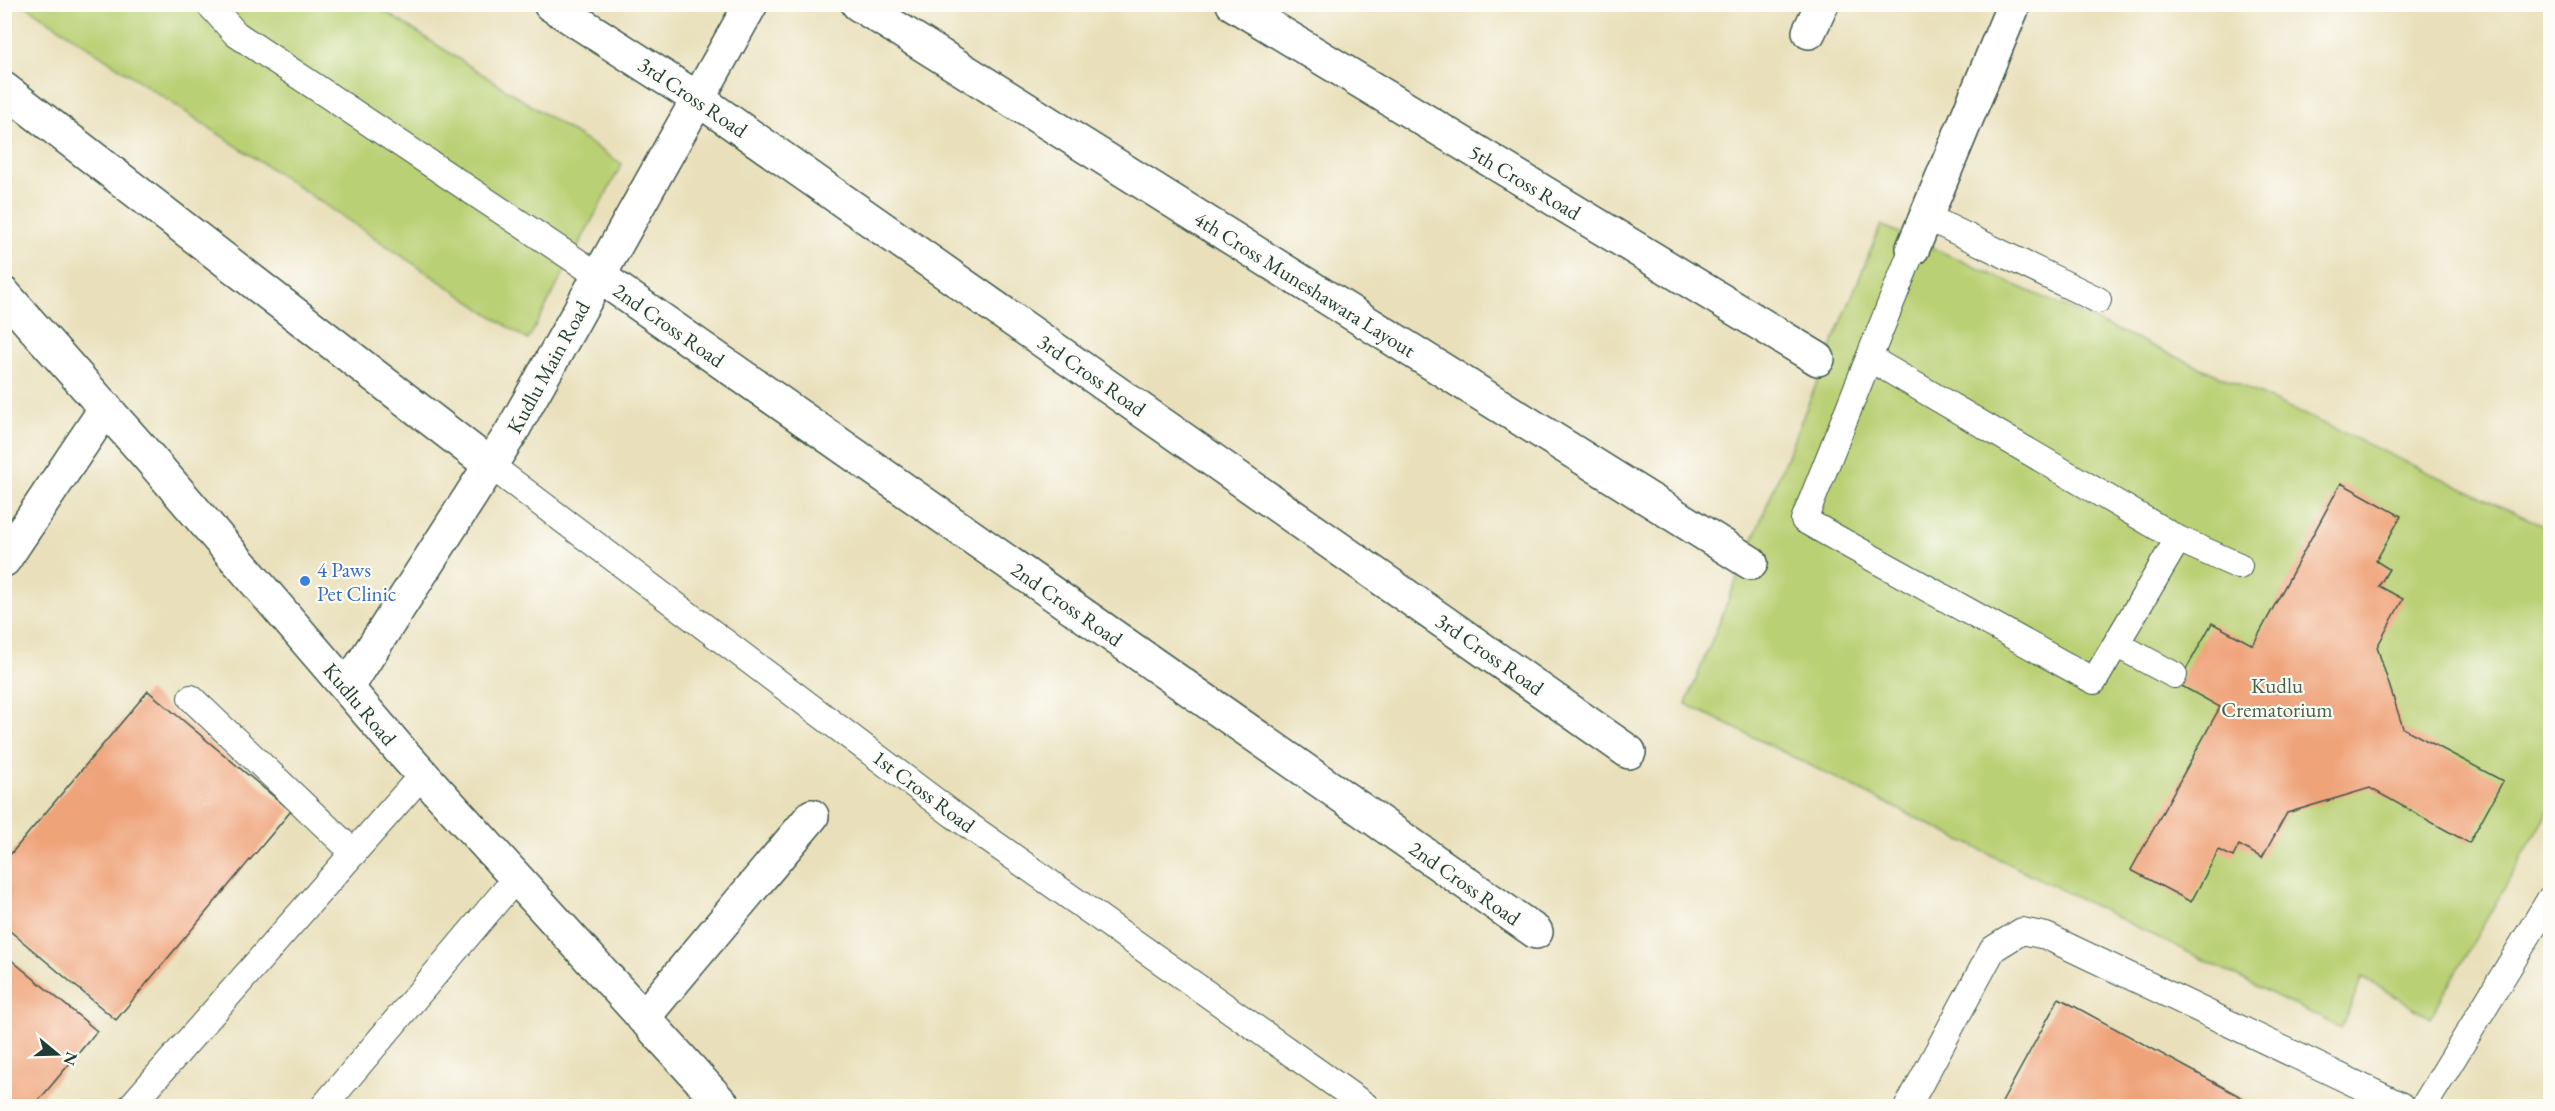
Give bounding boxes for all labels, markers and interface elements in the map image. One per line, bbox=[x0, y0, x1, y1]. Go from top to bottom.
street label: 3rd Cross Road bbox=[633, 51, 753, 144]
street label: 5th Cross Road bbox=[1464, 138, 1586, 226]
street label: 4th Cross Muneshawara Layout bbox=[1189, 205, 1421, 363]
street label: 2nd Cross Road bbox=[608, 277, 730, 374]
street label: Kudlu Main Road bbox=[500, 296, 596, 438]
street label: 3rd Cross Road bbox=[1033, 328, 1152, 422]
place label: 4 Paws Pet Clinic bbox=[317, 556, 396, 607]
street label: 2nd Cross Road bbox=[1006, 556, 1128, 653]
marker: 4 Paws Pet Clinic bbox=[298, 574, 312, 588]
street label: 3rd Cross Road bbox=[1431, 607, 1550, 701]
street label: Kudlu Road bbox=[317, 657, 403, 751]
park label: Kudlu Crematorium bbox=[2221, 672, 2333, 723]
street label: 1st Cross Road bbox=[867, 744, 981, 839]
street label: 2nd Cross Road bbox=[1404, 835, 1526, 932]
north arrow bbox=[27, 1024, 87, 1084]
text: N bbox=[59, 1049, 83, 1068]

